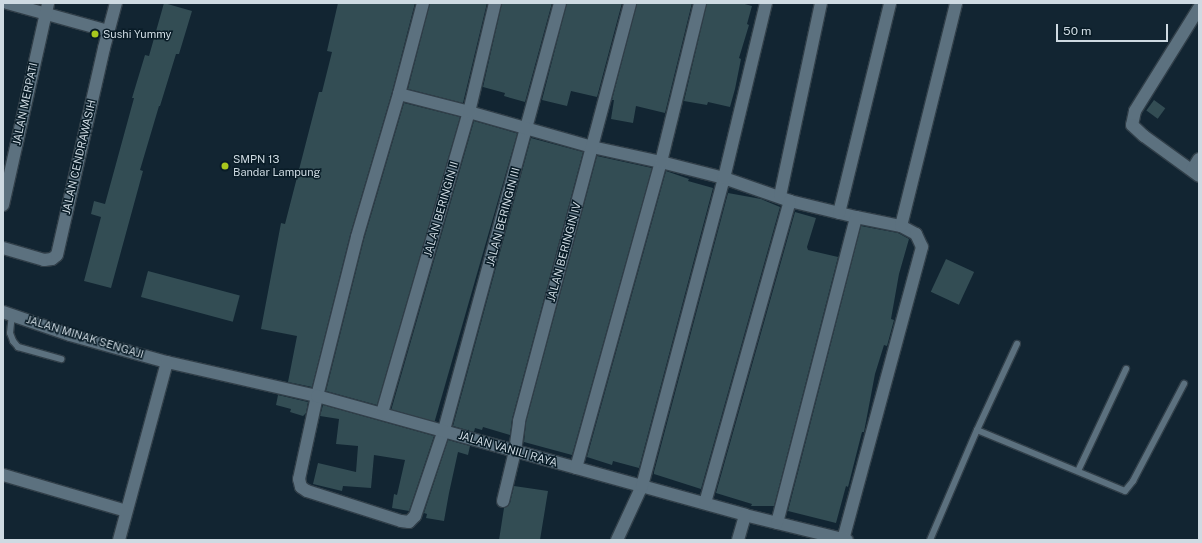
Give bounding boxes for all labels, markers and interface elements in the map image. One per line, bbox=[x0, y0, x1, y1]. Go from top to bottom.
scale bar bbox=[1058, 16, 1170, 42]
text: 50 m bbox=[1063, 24, 1091, 38]
place label: Sushi Yummy bbox=[103, 27, 171, 41]
marker: Sushi Yummy bbox=[90, 29, 100, 39]
street label: JALAN MERPATI bbox=[10, 62, 40, 146]
street label: JALAN CENDRAWASIH bbox=[59, 98, 99, 216]
place label: SMPN 13 Bandar Lampung bbox=[233, 153, 320, 179]
street label: JALAN BERINGIN II bbox=[421, 160, 461, 258]
marker: SMPN 13 Bandar Lampung bbox=[220, 161, 230, 171]
street label: JALAN BERINGIN III bbox=[483, 166, 523, 268]
street label: JALAN BERINGIN IV bbox=[544, 201, 584, 303]
street label: JALAN MINAK SENGAJI bbox=[25, 313, 145, 361]
street label: JALAN VANILI RAYA bbox=[457, 429, 559, 469]

